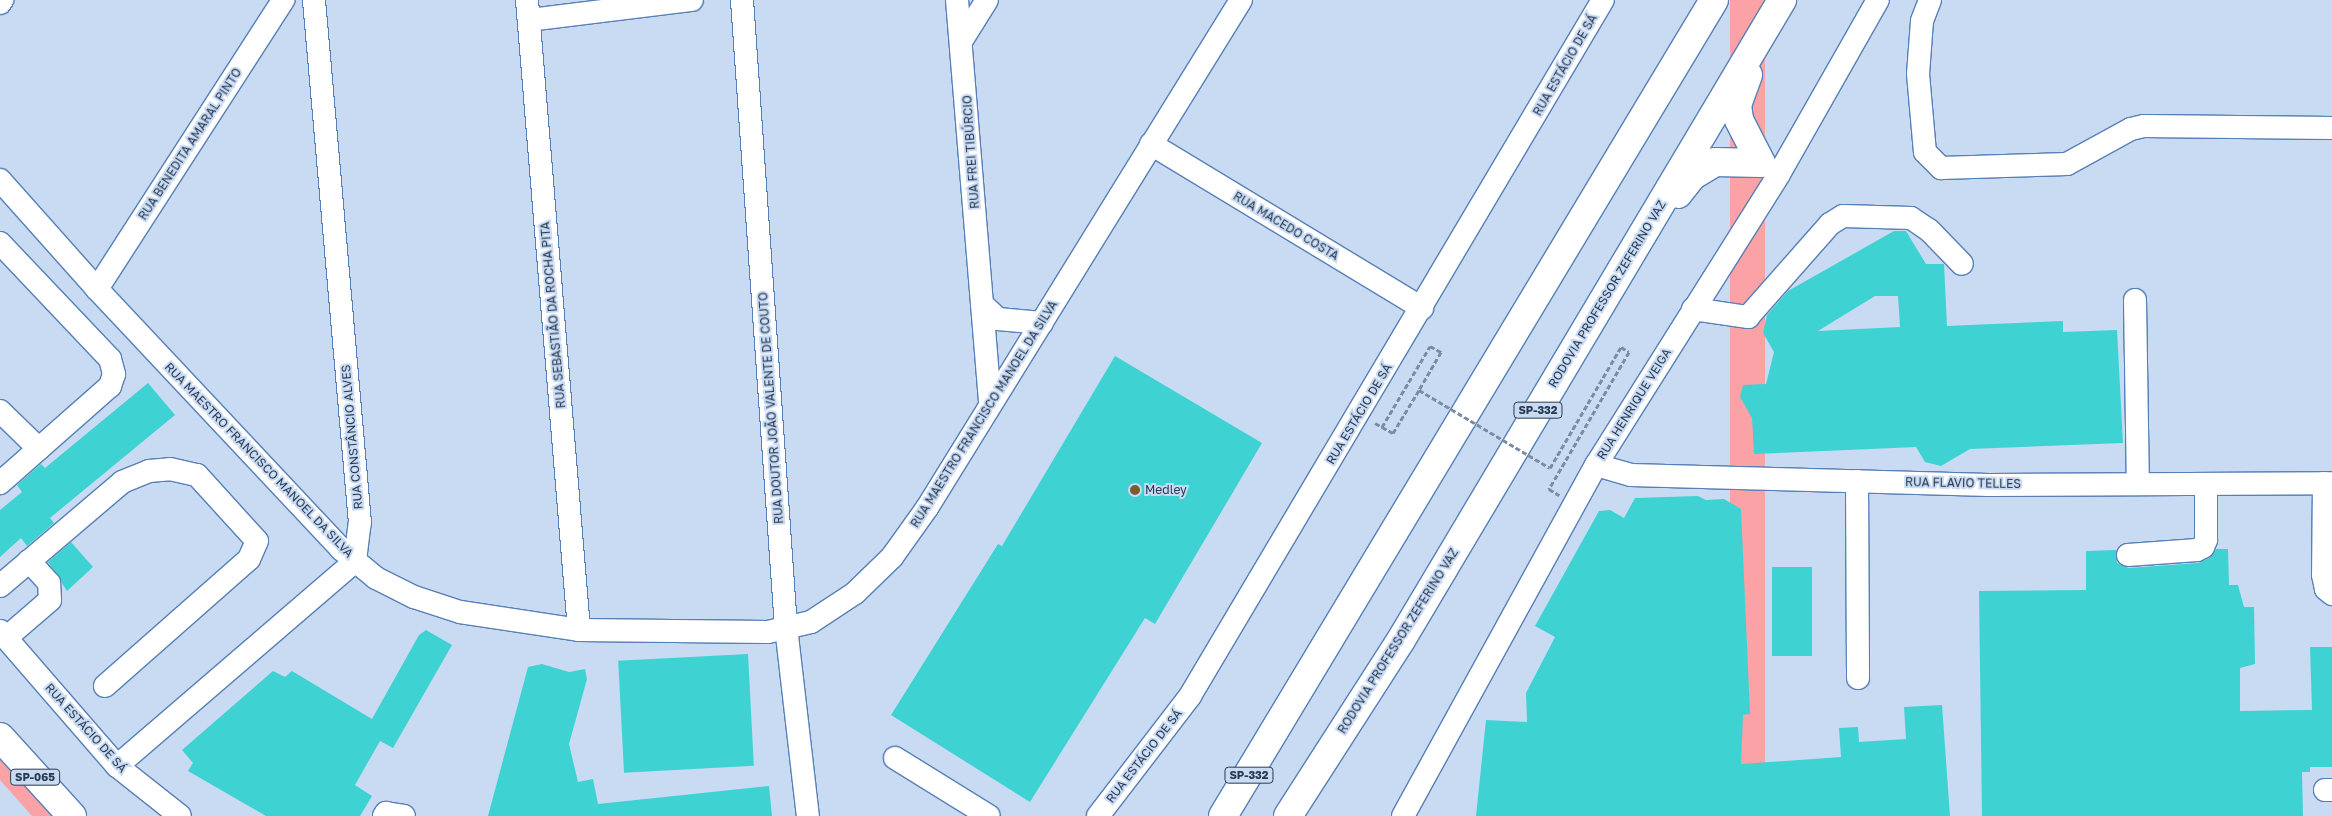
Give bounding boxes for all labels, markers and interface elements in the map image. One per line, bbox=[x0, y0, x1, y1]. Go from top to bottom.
street label: RUA ESTÁCIO DE SÁ bbox=[1530, 12, 1600, 118]
street label: RUA BENEDITA AMARAL PINTO bbox=[135, 65, 245, 223]
street label: RUA FREI TIBÚRCIO bbox=[960, 95, 982, 209]
street label: RUA MACEDO COSTA bbox=[1231, 189, 1341, 263]
street label: RODOVIA PROFESSOR ZEFERINO VAZ bbox=[1545, 198, 1669, 390]
street label: RUA SEBASTIÃO DA ROCHA PITA bbox=[538, 221, 568, 409]
street label: RUA DOUTOR JOÃO VALENTE DE COUTO bbox=[756, 292, 786, 524]
street label: RUA MAESTRO FRANCISCO MANOEL DA SILVA bbox=[908, 298, 1060, 530]
street label: RUA HENRIQUE VEIGA bbox=[1594, 346, 1674, 462]
street label: RUA MAESTRO FRANCISCO MANOEL DA SILVA bbox=[162, 360, 356, 560]
street label: RUA ESTÁCIO DE SÁ bbox=[1323, 361, 1395, 467]
street label: RUA CONSTÂNCIO ALVES bbox=[338, 364, 366, 510]
road number: SP-332 bbox=[1513, 402, 1563, 418]
street label: RUA FLAVIO TELLES bbox=[1905, 475, 2021, 491]
place label: Medley bbox=[1145, 483, 1187, 497]
marker: Medley bbox=[1129, 484, 1141, 496]
street label: RODOVIA PROFESSOR ZEFERINO VAZ bbox=[1335, 546, 1461, 736]
street label: RUA ESTÁCIO DE SÁ bbox=[42, 681, 130, 775]
street label: RUA ESTÁCIO DE SÁ bbox=[1103, 706, 1185, 806]
road number: SP-332 bbox=[1224, 766, 1274, 784]
road number: SP-065 bbox=[10, 769, 60, 786]

